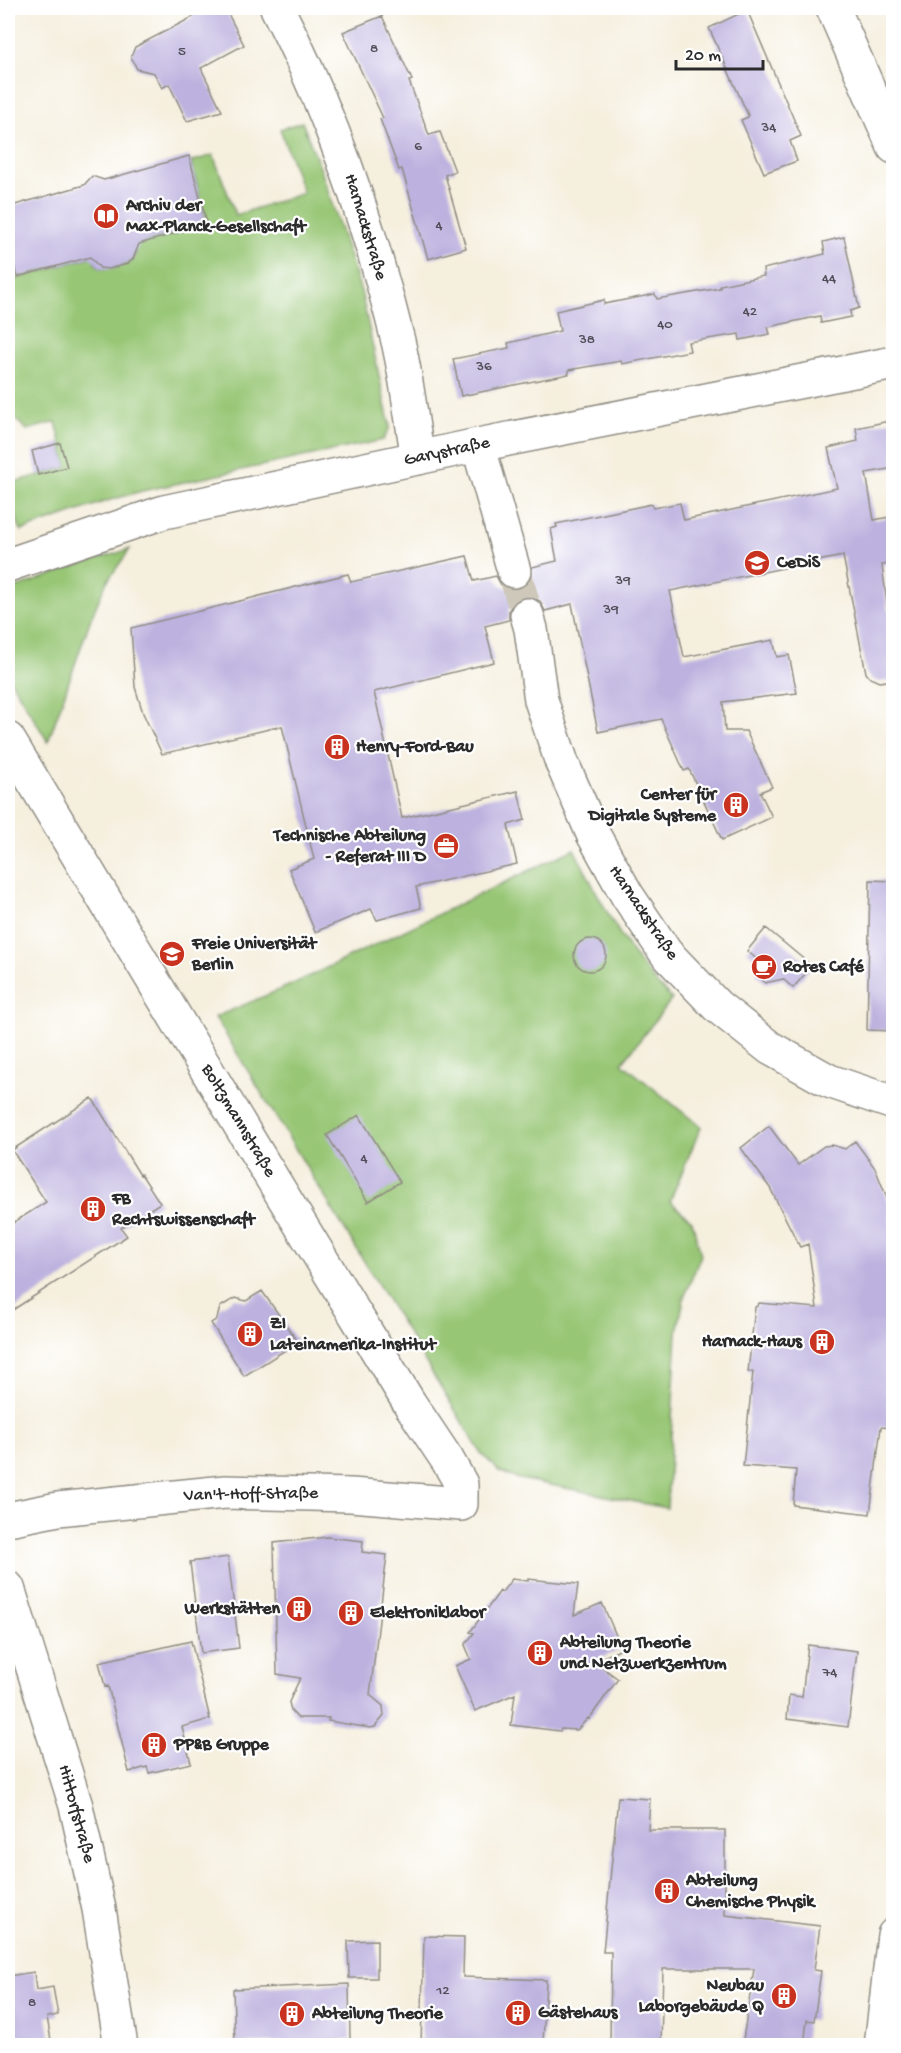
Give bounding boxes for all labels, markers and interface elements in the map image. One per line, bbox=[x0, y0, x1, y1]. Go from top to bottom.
scale bar bbox=[676, 33, 763, 71]
house number: 8 bbox=[370, 40, 378, 58]
house number: 5 bbox=[178, 43, 186, 61]
text: 20 m bbox=[685, 46, 721, 67]
house number: 34 bbox=[761, 119, 776, 137]
house number: 6 bbox=[414, 138, 422, 156]
street label: Harnackstraße bbox=[339, 171, 391, 283]
place label: Archiv der Max-Planck-Gesellschaft bbox=[125, 196, 307, 238]
library icon: Archiv der Max-Planck-Gesellschaft bbox=[91, 201, 121, 231]
house number: 4 bbox=[435, 217, 443, 235]
house number: 44 bbox=[822, 270, 836, 288]
house number: 42 bbox=[743, 303, 757, 321]
house number: 40 bbox=[657, 316, 673, 334]
house number: 38 bbox=[578, 331, 595, 349]
house number: 36 bbox=[475, 358, 492, 376]
street label: Garystraße bbox=[402, 433, 492, 471]
school or university icon: CeDiS bbox=[742, 548, 772, 578]
place label: CeDiS bbox=[776, 553, 821, 574]
house number: 39 bbox=[614, 572, 631, 590]
house number: 39 bbox=[602, 601, 619, 619]
building icon: Henry-Ford-Bau bbox=[322, 732, 352, 762]
place label: Henry-Ford-Bau bbox=[356, 737, 474, 758]
place label: Center für Digitale Systeme bbox=[587, 785, 719, 827]
building icon: Center für Digitale Systeme bbox=[721, 790, 751, 820]
place label: Technische Abteilung - Referat III D bbox=[272, 826, 427, 868]
office icon: Technische Abteilung - Referat III D bbox=[431, 831, 461, 861]
street label: Harnackstraße bbox=[604, 862, 683, 965]
place label: Freie Universität Berlin bbox=[191, 934, 318, 976]
school or university icon: Freie Universität Berlin bbox=[157, 939, 187, 969]
cafe icon: Rotes Café bbox=[749, 952, 779, 982]
place label: Rotes Café bbox=[782, 957, 865, 978]
street label: Boltzmannstraße bbox=[195, 1060, 280, 1182]
house number: 4 bbox=[360, 1150, 368, 1168]
place label: FB Rechtswissenschaft bbox=[111, 1189, 256, 1231]
building icon: FB Rechtswissenschaft bbox=[78, 1194, 108, 1224]
place label: ZI Lateinamerika-Institut bbox=[270, 1314, 437, 1356]
building icon: ZI Lateinamerika-Institut bbox=[235, 1319, 265, 1349]
building icon: Harnack-Haus bbox=[807, 1327, 837, 1357]
place label: Harnack-Haus bbox=[702, 1332, 803, 1353]
street label: Van't-Hoff-Straße bbox=[182, 1483, 319, 1507]
building icon: Werkstätten bbox=[284, 1594, 314, 1624]
building icon: Elektroniklabor bbox=[336, 1598, 366, 1628]
place label: Werkstätten bbox=[184, 1599, 280, 1620]
place label: Elektroniklabor bbox=[370, 1603, 488, 1624]
place label: Abteilung Theorie und Netzwerkzentrum bbox=[559, 1633, 727, 1675]
building icon: Abteilung Theorie und Netzwerkzentrum bbox=[525, 1638, 555, 1668]
house number: 74 bbox=[822, 1664, 837, 1682]
building icon: PP&B Gruppe bbox=[139, 1730, 169, 1760]
place label: PP&B Gruppe bbox=[173, 1735, 270, 1756]
street label: Hittorfstraße bbox=[53, 1763, 99, 1866]
place label: Abteilung Chemische Physik bbox=[685, 1871, 816, 1913]
building icon: Abteilung Chemische Physik bbox=[652, 1876, 682, 1906]
place label: Neubau Laborgebäude Q bbox=[639, 1976, 765, 2018]
building icon: Neubau Laborgebäude Q bbox=[769, 1981, 799, 2011]
house number: 12 bbox=[435, 1982, 450, 2000]
house number: 8 bbox=[28, 1994, 36, 2012]
building icon: Gästehaus bbox=[503, 1998, 533, 2028]
building icon: Abteilung Theorie bbox=[277, 1999, 307, 2029]
place label: Gästehaus bbox=[538, 2003, 619, 2024]
place label: Abteilung Theorie bbox=[311, 2004, 444, 2025]

